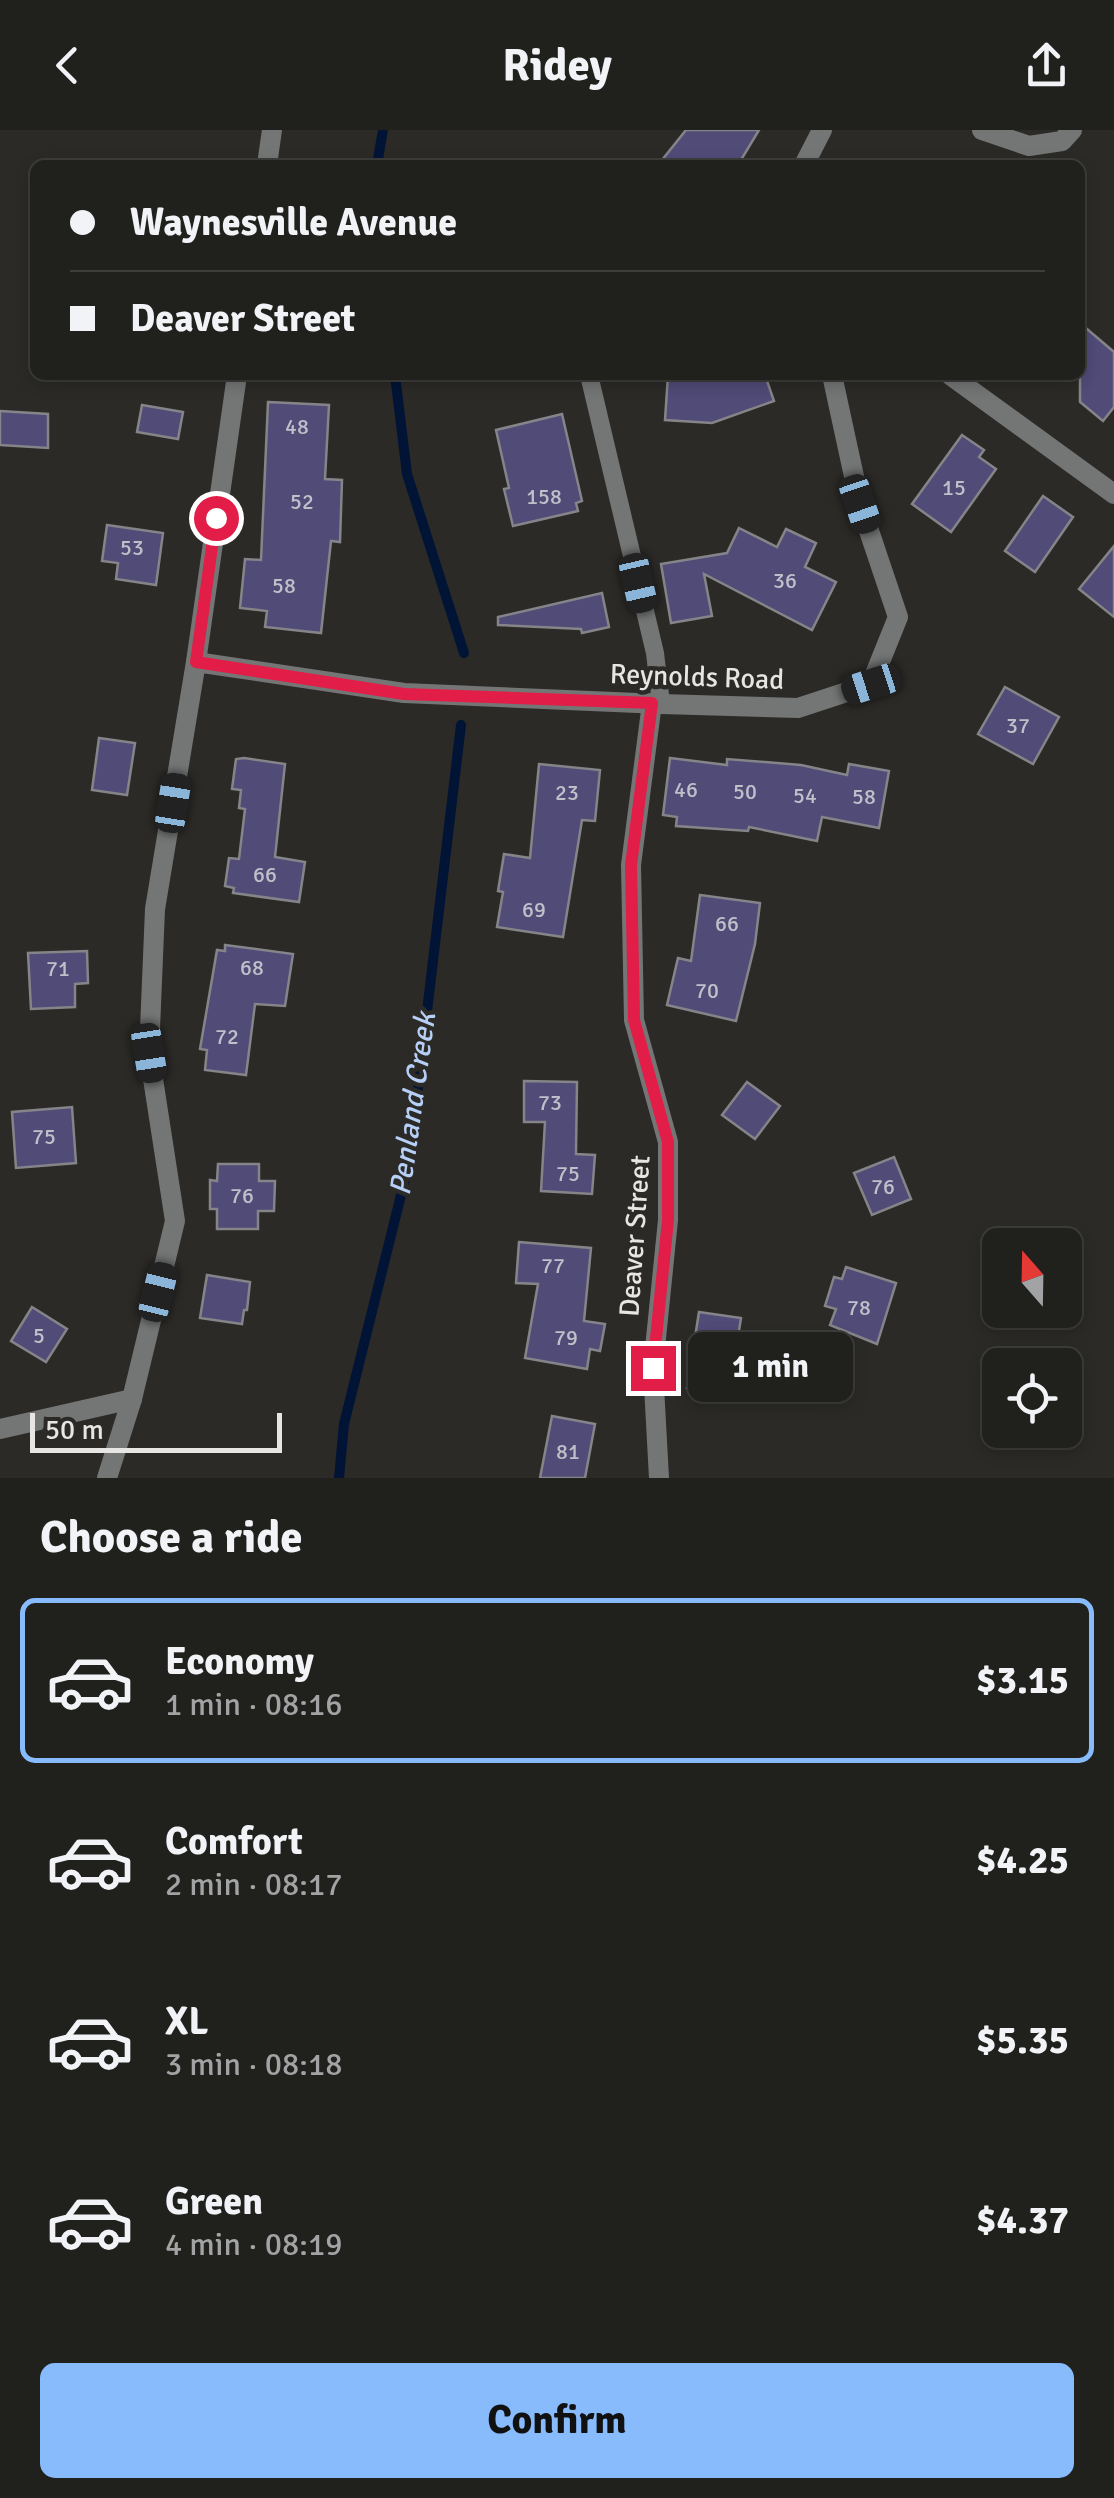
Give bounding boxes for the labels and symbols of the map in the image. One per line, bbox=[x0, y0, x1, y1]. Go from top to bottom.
house number: 48 bbox=[285, 413, 309, 440]
car bbox=[836, 471, 884, 537]
house number: 15 bbox=[942, 474, 966, 501]
house number: 158 bbox=[526, 483, 562, 510]
house number: 52 bbox=[290, 488, 314, 515]
route start bbox=[194, 496, 239, 541]
house number: 53 bbox=[120, 534, 144, 561]
car bbox=[617, 550, 659, 616]
house number: 36 bbox=[773, 567, 797, 594]
house number: 58 bbox=[272, 572, 296, 599]
street label: Reynolds Road bbox=[609, 657, 785, 697]
car bbox=[838, 660, 904, 708]
house number: 37 bbox=[1006, 712, 1030, 739]
car bbox=[153, 771, 193, 835]
house number: 46 bbox=[674, 776, 698, 803]
house number: 50 bbox=[733, 778, 757, 805]
house number: 23 bbox=[555, 779, 579, 806]
house number: 54 bbox=[793, 782, 817, 809]
house number: 58 bbox=[852, 783, 876, 810]
house number: 66 bbox=[253, 861, 277, 888]
house number: 69 bbox=[522, 896, 546, 923]
house number: 66 bbox=[715, 910, 739, 937]
house number: 68 bbox=[240, 954, 264, 981]
house number: 71 bbox=[46, 955, 70, 982]
house number: 70 bbox=[695, 977, 719, 1004]
water label: Penland Creek bbox=[382, 1007, 445, 1198]
car bbox=[129, 1021, 169, 1085]
house number: 72 bbox=[215, 1023, 239, 1050]
house number: 73 bbox=[538, 1089, 562, 1116]
house number: 75 bbox=[32, 1123, 56, 1150]
street label: Deaver Street bbox=[612, 1154, 658, 1318]
house number: 75 bbox=[556, 1160, 580, 1187]
house number: 76 bbox=[871, 1173, 895, 1200]
house number: 76 bbox=[230, 1182, 254, 1209]
north arrow bbox=[982, 1228, 1082, 1328]
house number: 77 bbox=[541, 1252, 565, 1279]
car bbox=[136, 1259, 180, 1325]
house number: 78 bbox=[847, 1294, 871, 1321]
house number: 5 bbox=[33, 1322, 45, 1349]
house number: 79 bbox=[554, 1324, 578, 1351]
callout: 1 min bbox=[688, 1333, 853, 1403]
route end bbox=[631, 1346, 676, 1391]
scale bar bbox=[30, 1408, 282, 1452]
house number: 81 bbox=[556, 1438, 580, 1465]

